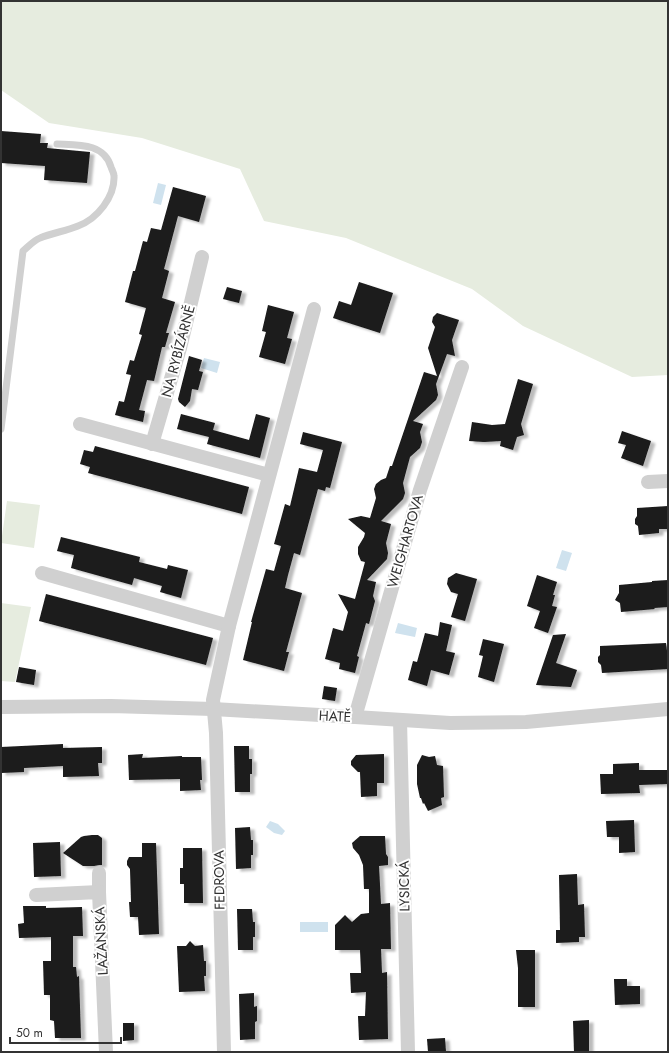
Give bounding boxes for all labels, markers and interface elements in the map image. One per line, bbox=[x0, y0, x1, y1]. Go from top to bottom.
street label: NA RYBÍZÁRNĚ bbox=[156, 303, 200, 399]
street label: WEIGHARTOVA bbox=[382, 491, 428, 590]
street label: HATĚ bbox=[318, 705, 352, 727]
street label: FEDROVA bbox=[208, 849, 230, 910]
street label: LYSICKÁ bbox=[394, 860, 414, 912]
street label: LAŽANSKÁ bbox=[89, 906, 113, 976]
scale bar bbox=[10, 1019, 121, 1045]
text: 50 m bbox=[16, 1024, 43, 1042]

